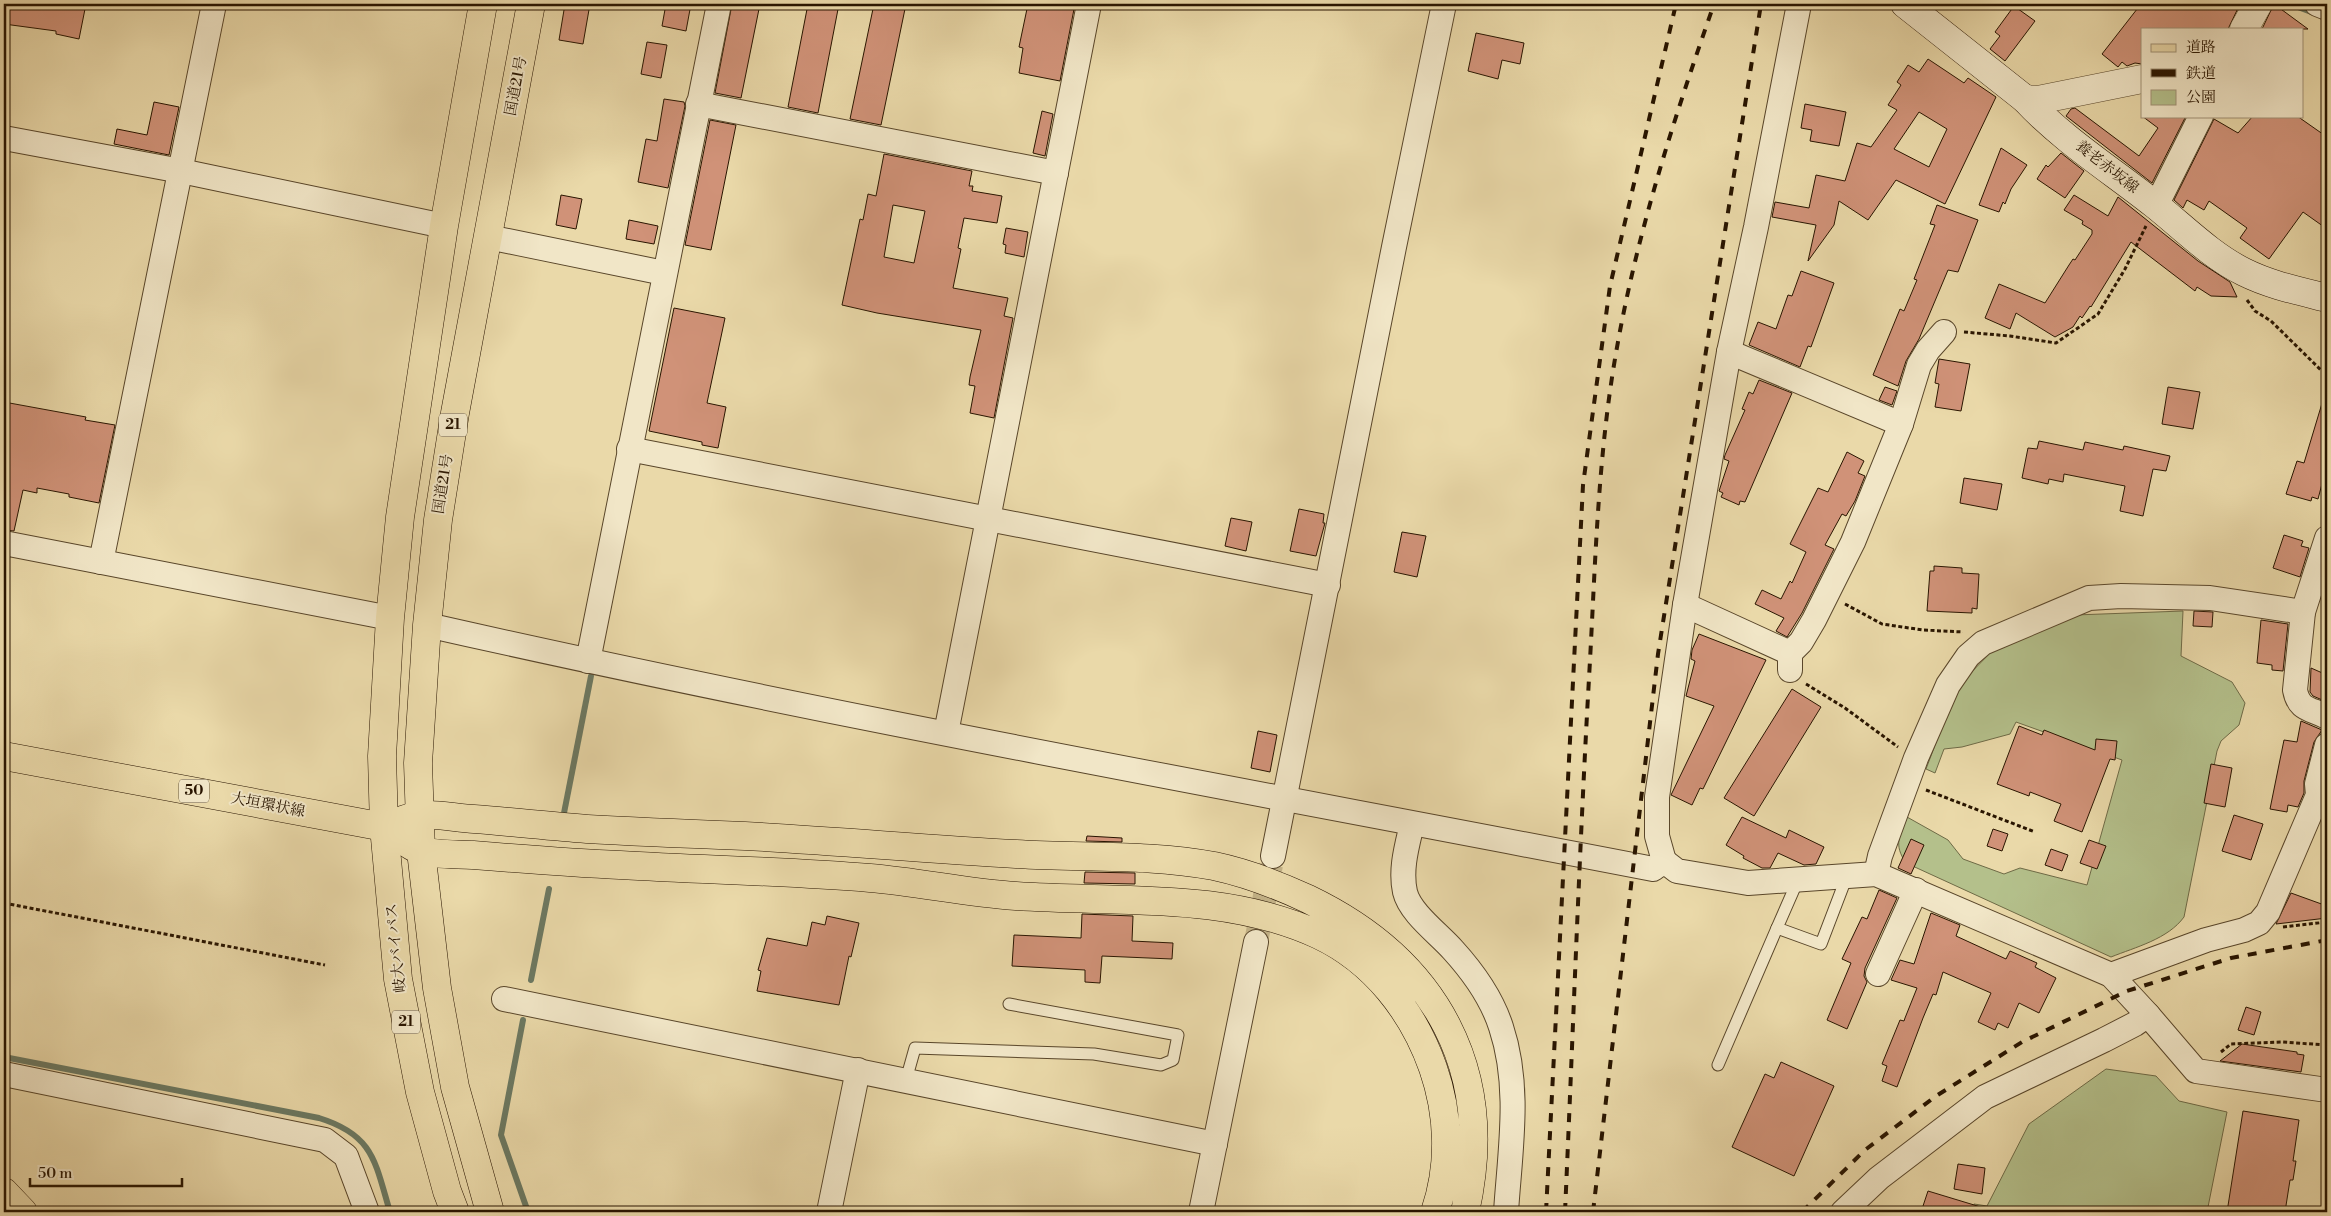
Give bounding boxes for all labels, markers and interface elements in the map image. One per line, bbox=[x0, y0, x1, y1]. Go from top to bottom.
legend bbox=[2141, 28, 2304, 118]
text: 道路 bbox=[2186, 38, 2216, 57]
street label: 国道21号 bbox=[501, 55, 531, 117]
text: 鉄道 bbox=[2186, 64, 2216, 83]
text: 公園 bbox=[2186, 88, 2216, 107]
street label: 養老赤坂線 bbox=[2072, 136, 2142, 198]
road number: 21 bbox=[439, 414, 467, 436]
street label: 国道21号 bbox=[429, 453, 457, 515]
road number: 50 bbox=[179, 779, 209, 802]
street label: 大垣環状線 bbox=[229, 789, 307, 821]
street label: 岐大バイパス bbox=[382, 902, 410, 994]
road number: 21 bbox=[392, 1010, 420, 1034]
scale bar bbox=[30, 1156, 182, 1188]
text: 50 m bbox=[38, 1164, 72, 1183]

